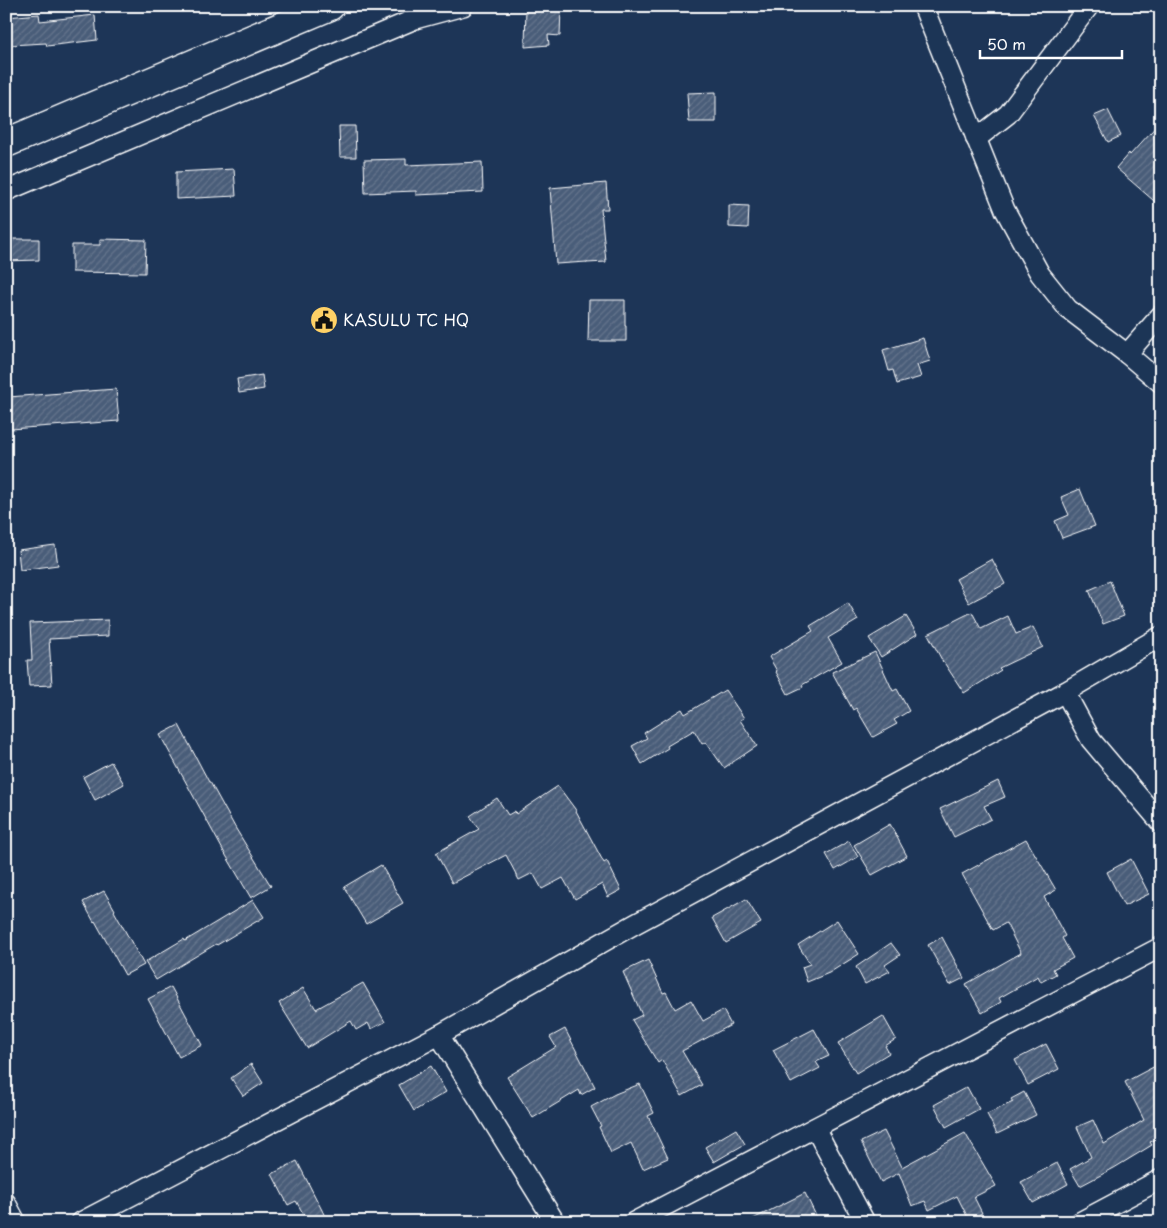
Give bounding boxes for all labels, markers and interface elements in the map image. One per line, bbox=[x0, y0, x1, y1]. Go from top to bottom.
scale bar bbox=[980, 28, 1122, 60]
text: 50 m bbox=[987, 32, 1026, 55]
public building icon: KASULU TC HQ bbox=[309, 305, 339, 335]
place label: KASULU TC HQ bbox=[343, 307, 469, 331]

